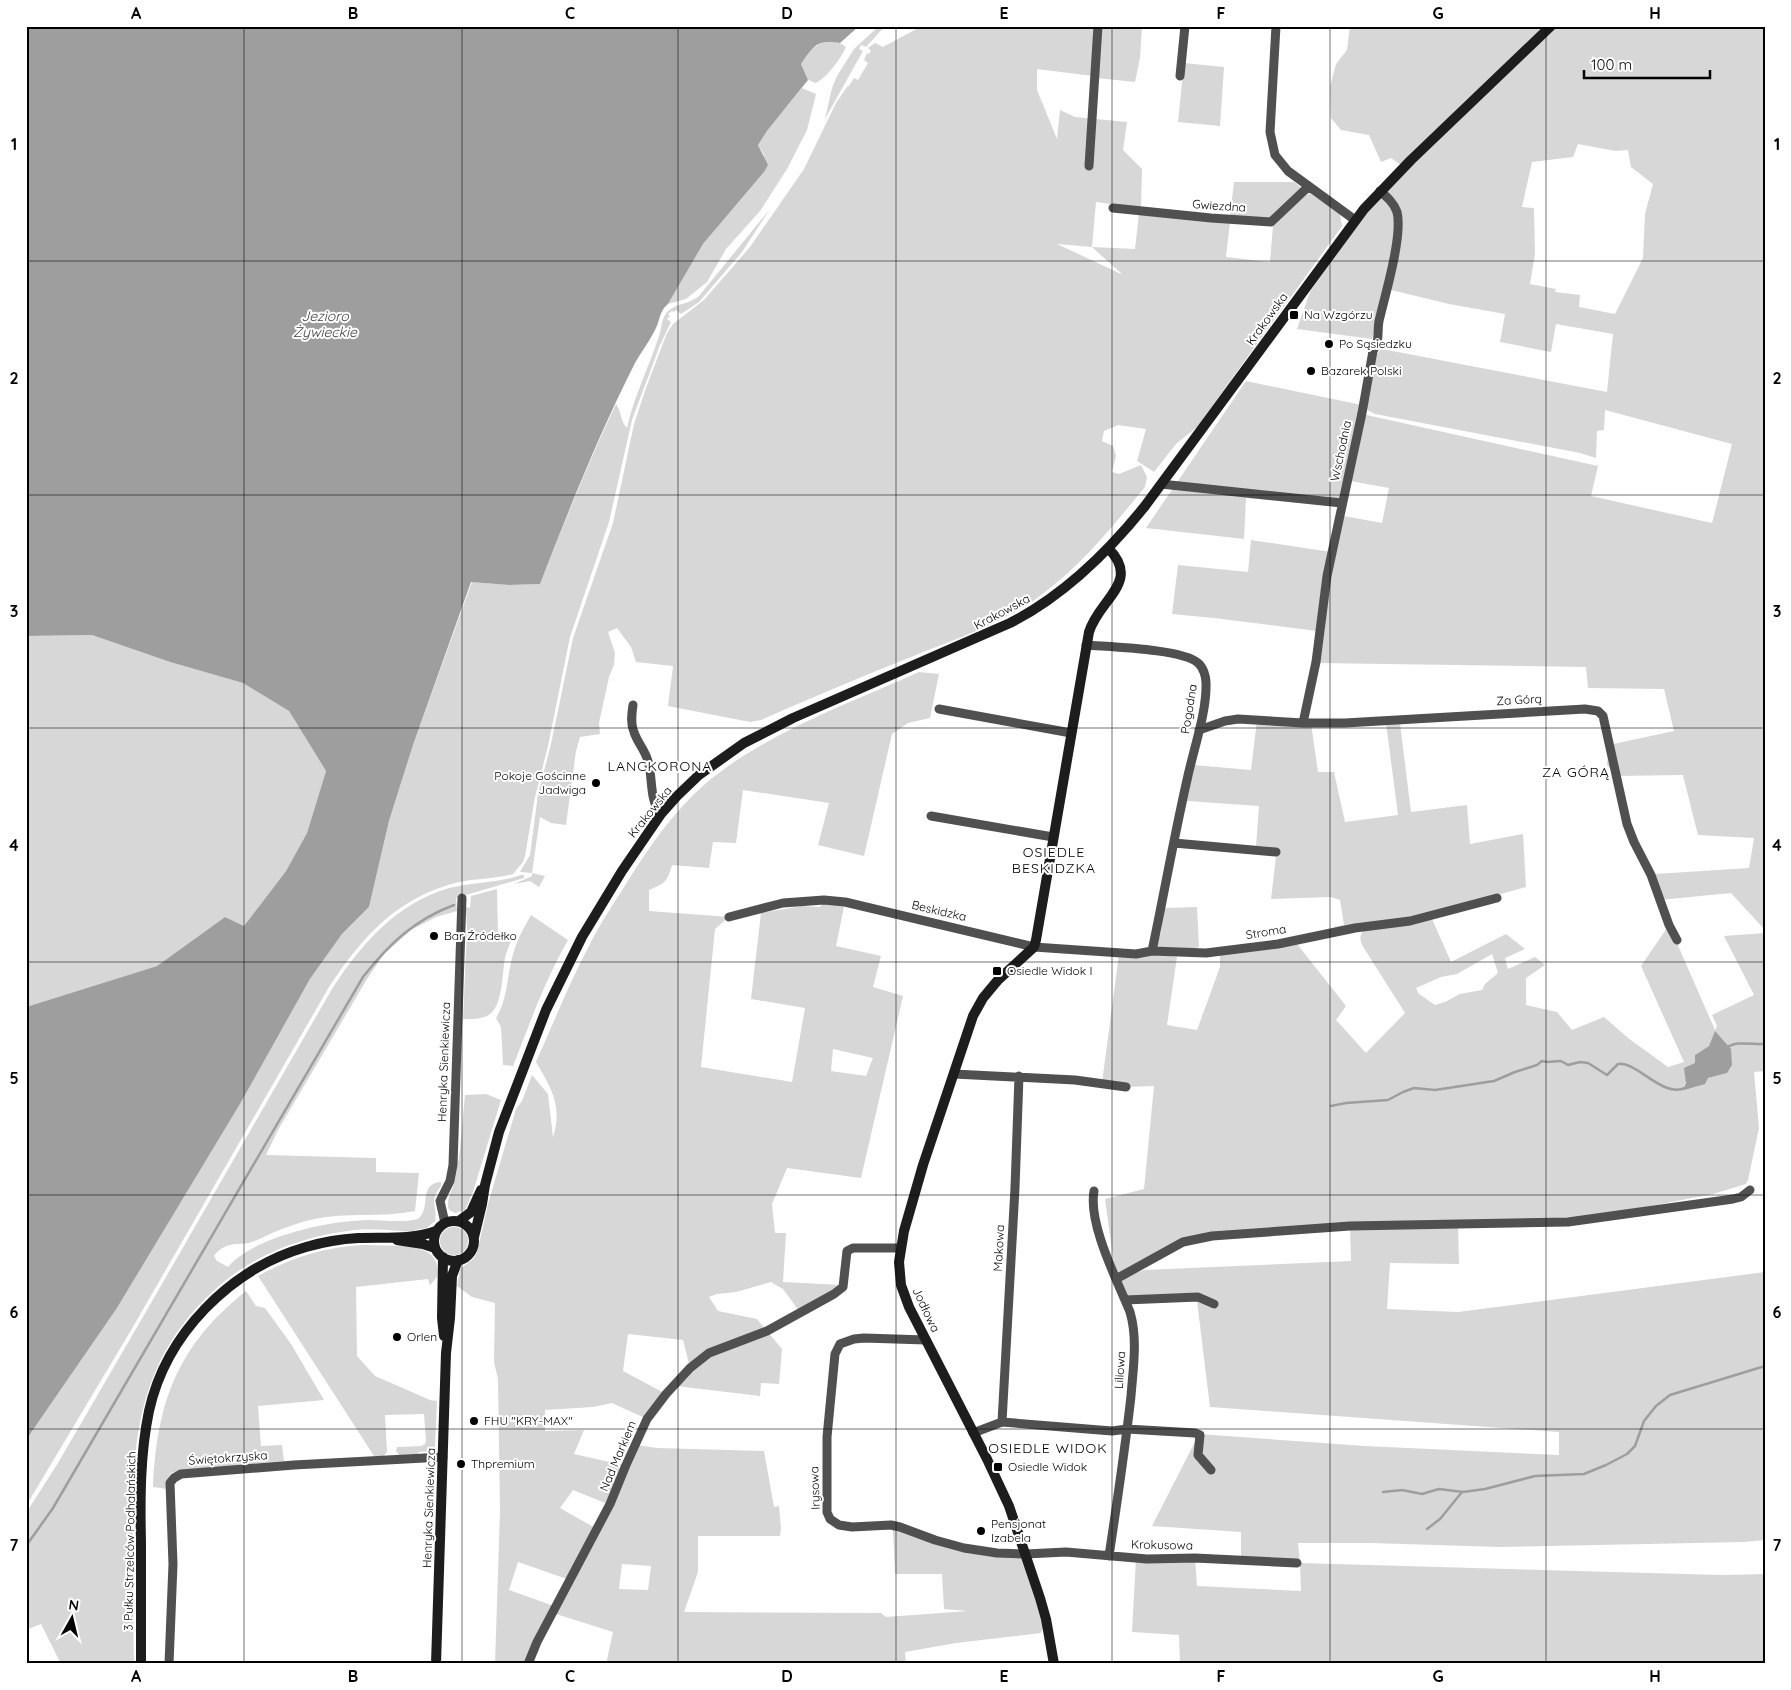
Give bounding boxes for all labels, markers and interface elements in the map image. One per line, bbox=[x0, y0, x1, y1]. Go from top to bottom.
text: A bbox=[131, 3, 142, 23]
text: B bbox=[348, 3, 358, 23]
text: C bbox=[565, 3, 575, 23]
text: D bbox=[781, 3, 793, 23]
text: E bbox=[999, 3, 1009, 23]
text: F bbox=[1217, 3, 1226, 23]
text: G bbox=[1432, 3, 1444, 23]
text: H bbox=[1649, 3, 1661, 23]
scale bar bbox=[1584, 48, 1710, 80]
text: 100 m bbox=[1591, 55, 1632, 74]
text: 1 bbox=[11, 134, 17, 154]
text: 1 bbox=[1774, 134, 1780, 154]
street label: Gwiezdna bbox=[1192, 196, 1246, 215]
street label: Krakowska bbox=[1242, 289, 1291, 348]
water label: Jezioro Żywieckie bbox=[293, 307, 358, 341]
place label: Na Wzgórzu bbox=[1304, 307, 1373, 322]
marker: Na Wzgórzu bbox=[1288, 309, 1300, 321]
place label: Po Sąsiedzku bbox=[1339, 336, 1412, 351]
marker: Po Sąsiedzku bbox=[1323, 338, 1335, 350]
place label: Bazarek Polski bbox=[1321, 363, 1402, 378]
marker: Bazarek Polski bbox=[1305, 365, 1317, 377]
text: 2 bbox=[9, 368, 19, 388]
text: 2 bbox=[1772, 368, 1782, 388]
street label: Wschodnia bbox=[1327, 419, 1354, 483]
street label: Krakowska bbox=[971, 591, 1032, 633]
text: 3 bbox=[10, 601, 18, 621]
text: 3 bbox=[1773, 601, 1781, 621]
street label: Pogodna bbox=[1177, 683, 1200, 735]
street label: Za Górą bbox=[1496, 691, 1542, 708]
district label: LANCKORONA bbox=[608, 757, 712, 775]
district label: ZA GÓRĄ bbox=[1542, 763, 1610, 781]
place label: Pokoje Gościnne Jadwiga bbox=[494, 768, 586, 797]
marker: Pokoje Gościnne Jadwiga bbox=[590, 777, 602, 789]
street label: Krakowska bbox=[624, 783, 675, 840]
text: 4 bbox=[9, 835, 19, 855]
text: 4 bbox=[1772, 835, 1782, 855]
district label: OSIEDLE BESKIDZKA bbox=[1012, 843, 1096, 877]
street label: Beskidzka bbox=[910, 897, 968, 924]
street label: Stroma bbox=[1245, 921, 1287, 942]
place label: Bar Źródełko bbox=[444, 928, 517, 943]
marker: Bar Źródełko bbox=[428, 930, 440, 942]
place label: Osiedle Widok I bbox=[1007, 963, 1093, 978]
marker: Osiedle Widok I bbox=[991, 965, 1003, 977]
street label: Henryka Sienkiewicza bbox=[434, 1002, 453, 1122]
text: 5 bbox=[9, 1068, 19, 1088]
text: 5 bbox=[1772, 1068, 1782, 1088]
street label: Makowa bbox=[990, 1224, 1007, 1272]
street label: Jodłowa bbox=[910, 1285, 943, 1335]
text: 6 bbox=[10, 1302, 19, 1322]
text: 6 bbox=[1773, 1302, 1782, 1322]
place label: Orlen bbox=[407, 1329, 437, 1344]
marker: Orlen bbox=[391, 1331, 403, 1343]
street label: Liliowa bbox=[1111, 1351, 1128, 1389]
place label: FHU ''KRY-MAX'' bbox=[484, 1413, 573, 1428]
marker: FHU ''KRY-MAX'' bbox=[468, 1415, 480, 1427]
street label: Nad Markiem bbox=[596, 1418, 639, 1493]
district label: OSIEDLE WIDOK bbox=[988, 1439, 1108, 1457]
street label: Świętokrzyska bbox=[188, 1447, 268, 1468]
street label: Henryka Sienkiewicza bbox=[419, 1448, 438, 1568]
street label: 3 Pułku Strzelców Podhalańskich bbox=[120, 1451, 139, 1631]
place label: Thpremium bbox=[471, 1456, 535, 1471]
marker: Thpremium bbox=[455, 1458, 467, 1470]
place label: Osiedle Widok bbox=[1008, 1459, 1087, 1474]
marker: Osiedle Widok bbox=[992, 1461, 1004, 1473]
street label: Irysowa bbox=[806, 1466, 823, 1510]
place label: Pensjonat Izabela bbox=[991, 1516, 1046, 1545]
marker: Pensjonat Izabela bbox=[975, 1525, 987, 1537]
text: 7 bbox=[10, 1535, 19, 1555]
text: 7 bbox=[1773, 1535, 1782, 1555]
street label: Krokusowa bbox=[1131, 1536, 1193, 1553]
north arrow bbox=[48, 1592, 98, 1642]
text: N bbox=[67, 1595, 80, 1615]
text: A bbox=[131, 1666, 142, 1686]
text: B bbox=[348, 1666, 358, 1686]
text: C bbox=[565, 1666, 575, 1686]
text: D bbox=[781, 1666, 793, 1686]
text: E bbox=[999, 1666, 1009, 1686]
text: F bbox=[1217, 1666, 1226, 1686]
text: G bbox=[1432, 1666, 1444, 1686]
text: H bbox=[1649, 1666, 1661, 1686]

